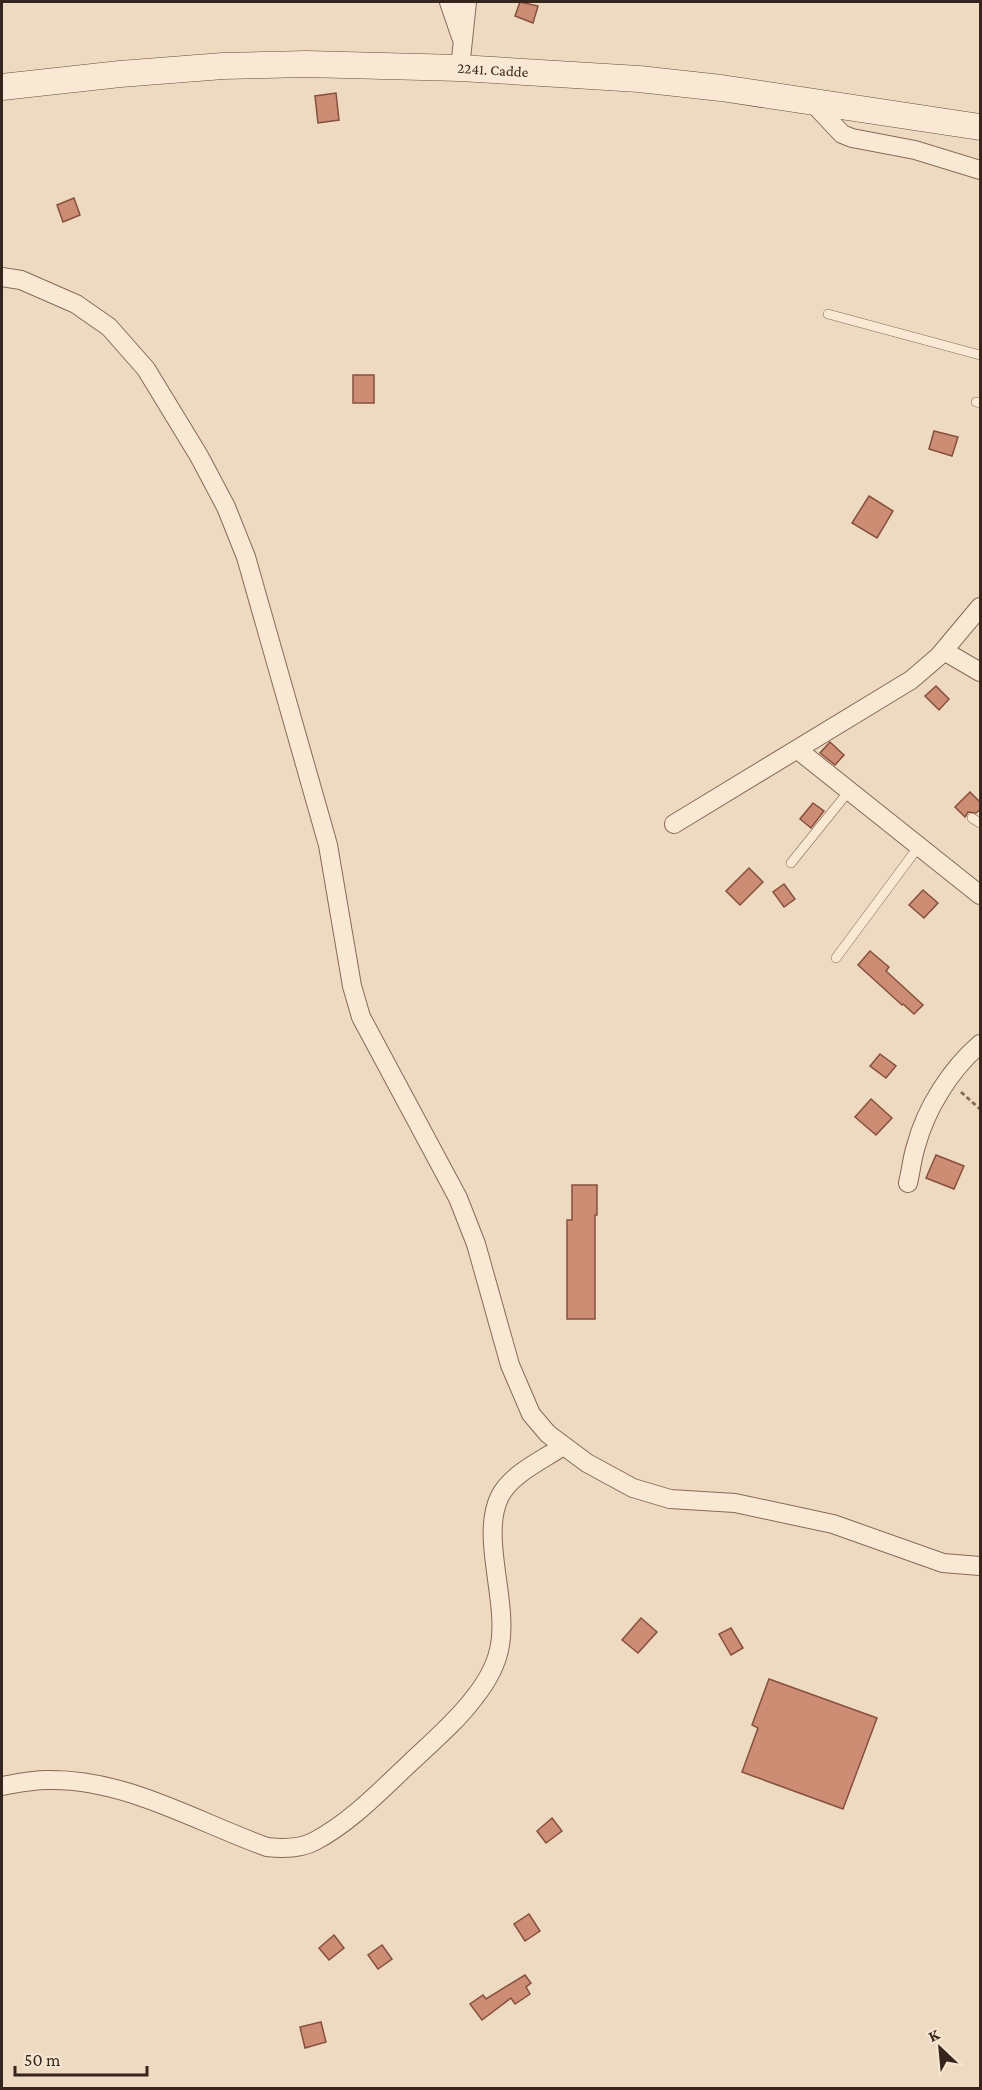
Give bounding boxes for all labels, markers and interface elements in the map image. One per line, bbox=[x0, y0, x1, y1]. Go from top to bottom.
street label: 2241. Cadde bbox=[457, 60, 529, 80]
north arrow bbox=[910, 2018, 970, 2078]
text: K bbox=[925, 2025, 943, 2045]
scale bar bbox=[15, 2039, 147, 2077]
text: 50 m bbox=[24, 2050, 61, 2070]

